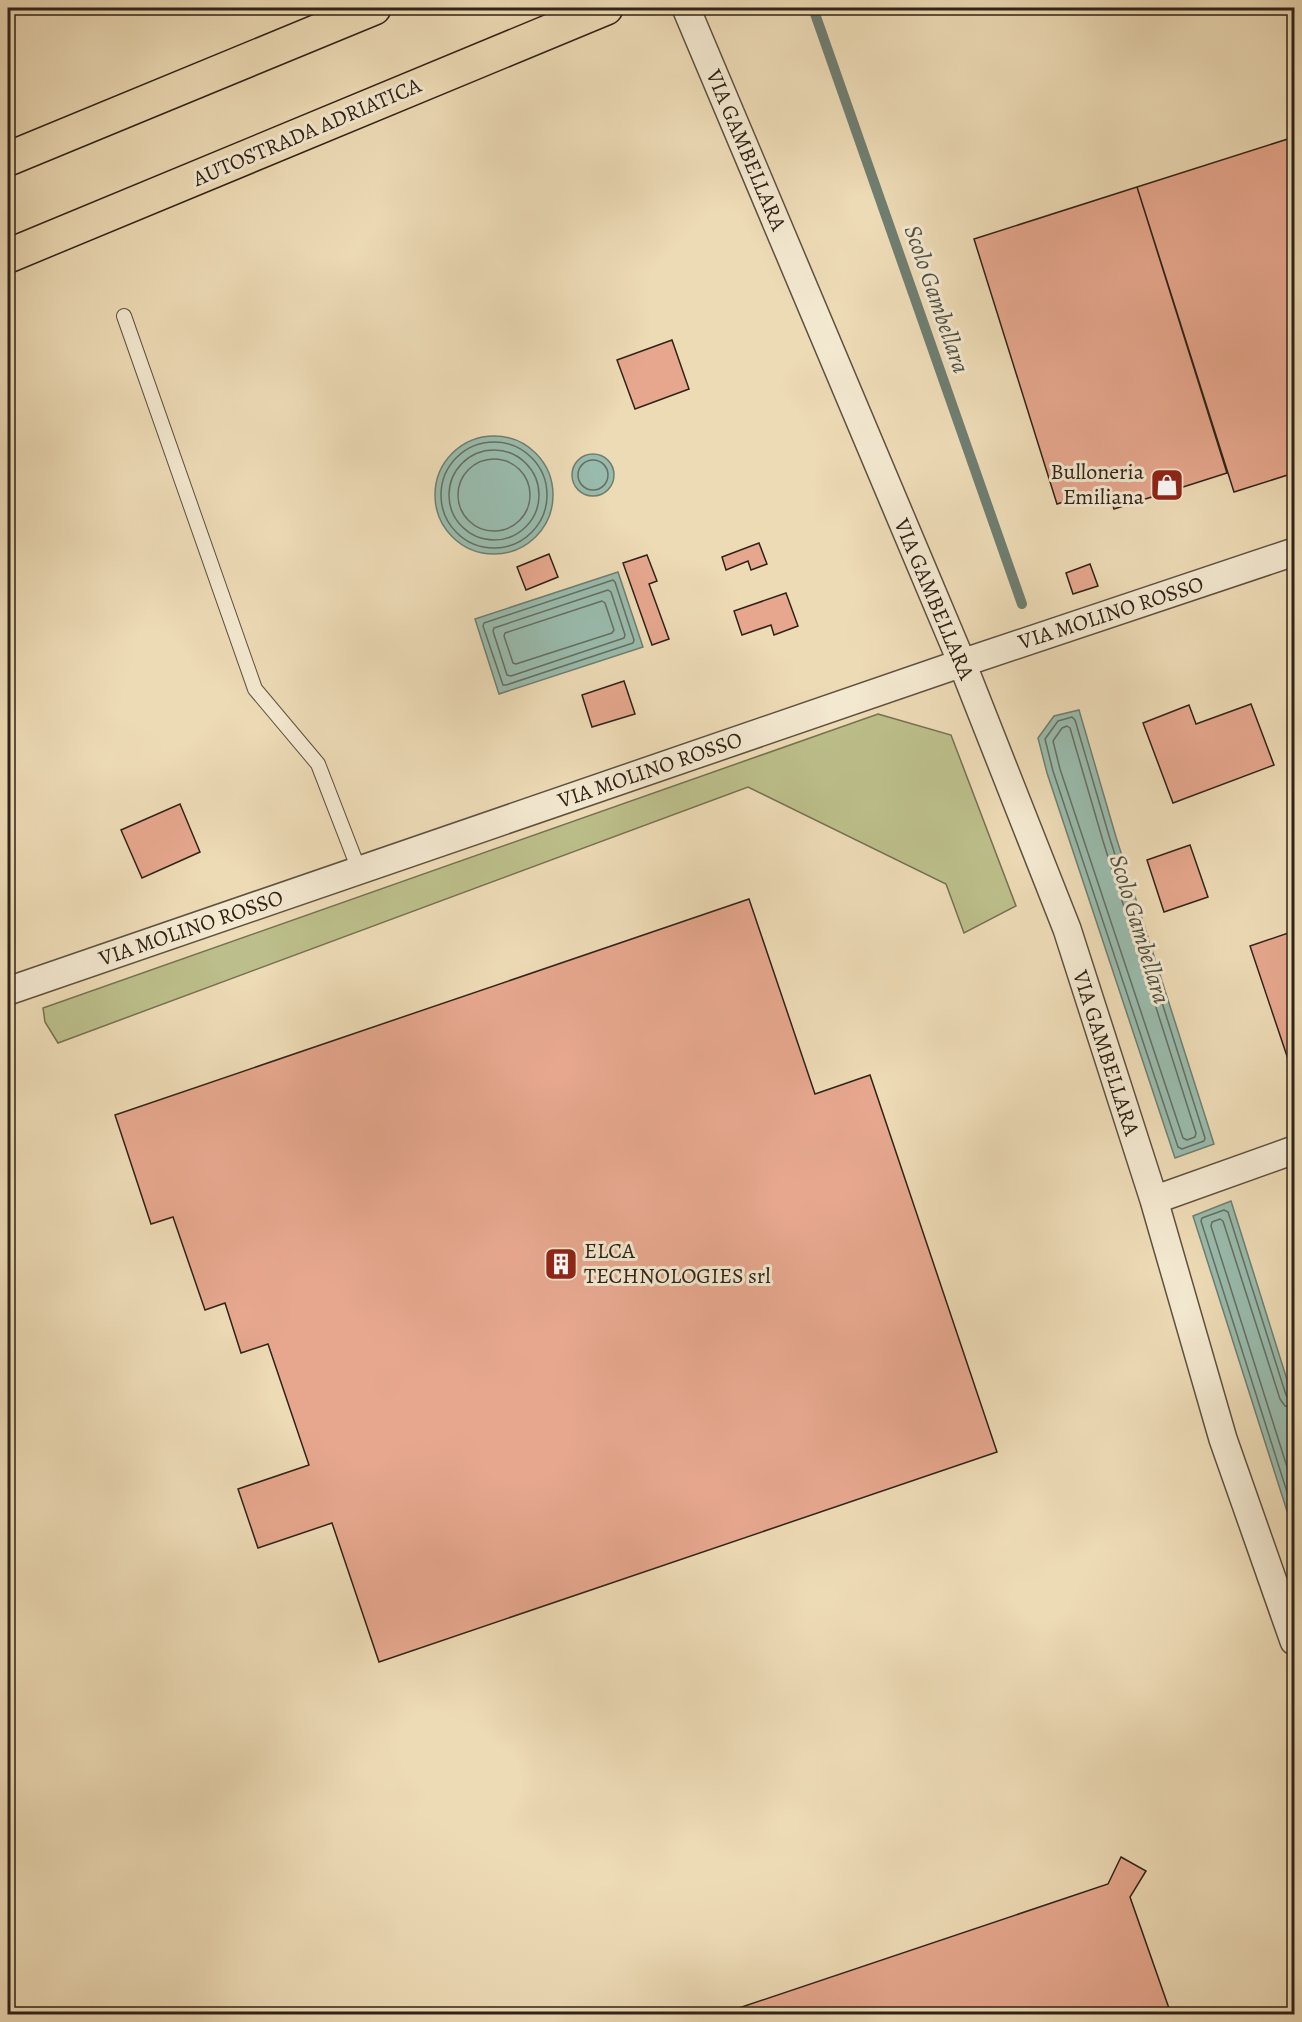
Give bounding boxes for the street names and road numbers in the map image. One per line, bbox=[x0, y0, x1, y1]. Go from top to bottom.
street label: VIA GAMBELLARA bbox=[698, 64, 794, 236]
street label: AUTOSTRADA ADRIATICA bbox=[187, 70, 427, 194]
street label: VIA GAMBELLARA bbox=[886, 513, 982, 685]
street label: VIA MOLINO ROSSO bbox=[1014, 569, 1207, 657]
street label: VIA MOLINO ROSSO bbox=[553, 724, 746, 816]
street label: VIA MOLINO ROSSO bbox=[94, 882, 287, 974]
street label: VIA GAMBELLARA bbox=[1065, 966, 1147, 1141]

